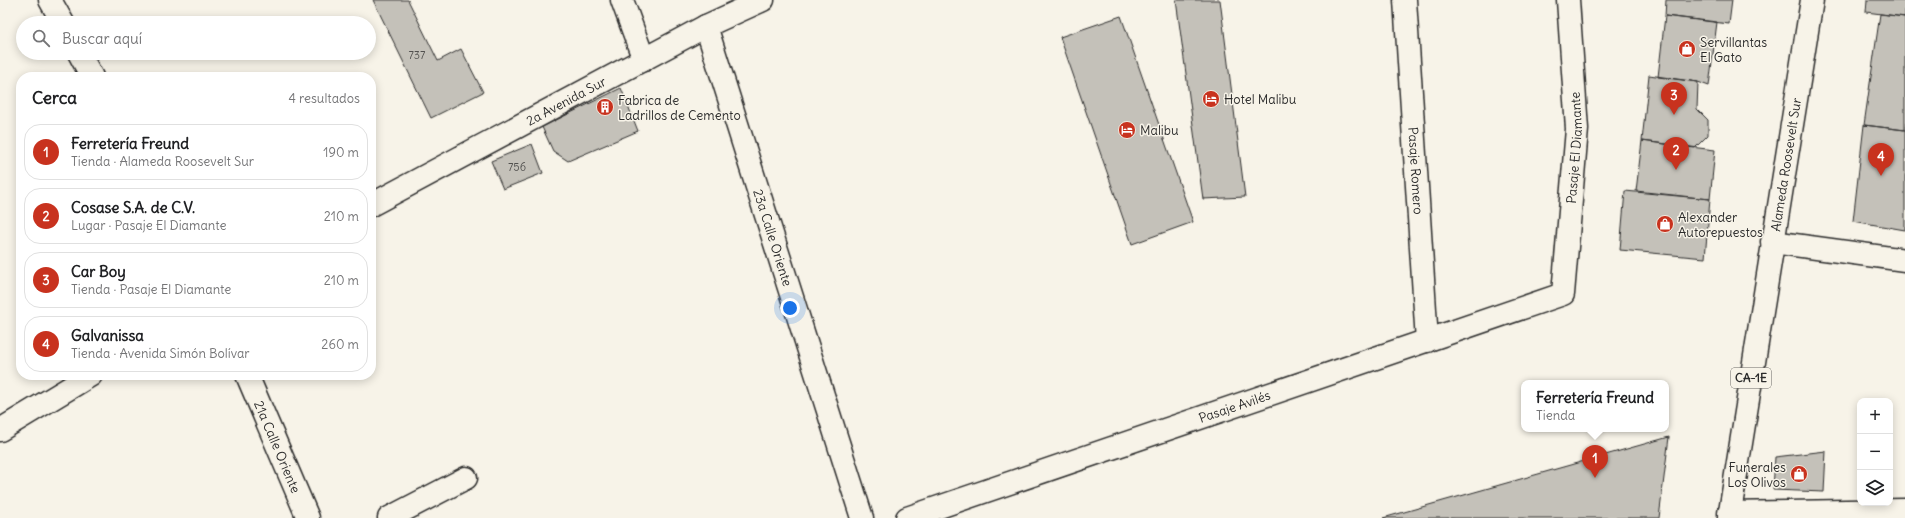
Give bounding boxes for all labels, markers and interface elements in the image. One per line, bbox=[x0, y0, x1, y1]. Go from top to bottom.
search box bbox=[16, 16, 376, 60]
icon: search bbox=[30, 27, 52, 49]
text: Buscar aquí bbox=[62, 29, 142, 48]
place label: Servillantas El Gato bbox=[1700, 34, 1767, 66]
shop icon: Servillantas El Gato bbox=[1677, 39, 1697, 59]
house number: 737 bbox=[408, 48, 426, 62]
street label: 2a Avenida Sur bbox=[523, 73, 610, 130]
pin: 3 bbox=[1661, 82, 1687, 115]
text: Cerca bbox=[32, 87, 77, 109]
hotel icon: Hotel Malibu bbox=[1201, 89, 1221, 109]
text: 4 resultados bbox=[288, 90, 360, 107]
place label: Hotel Malibu bbox=[1224, 91, 1297, 108]
street label: Pasaje El Diamante bbox=[1563, 91, 1586, 204]
place label: Fabrica de Ladrillos de Cemento bbox=[618, 92, 741, 124]
street label: Alameda Roosevelt Sur bbox=[1767, 96, 1805, 233]
building icon: Fabrica de Ladrillos de Cemento bbox=[595, 97, 615, 117]
hotel icon: Malibu bbox=[1117, 120, 1137, 140]
place label: Malibu bbox=[1140, 122, 1179, 139]
street label: Pasaje Romero bbox=[1404, 126, 1427, 215]
text: Ferretería Freund bbox=[71, 134, 189, 153]
pin: 2 bbox=[1663, 137, 1689, 170]
pin: 4 bbox=[1868, 143, 1894, 176]
text: 1 bbox=[43, 144, 49, 161]
text: 190 m bbox=[323, 144, 359, 161]
text: Tienda · Alameda Roosevelt Sur bbox=[71, 153, 254, 170]
house number: 756 bbox=[508, 160, 526, 174]
street label: 23a Calle Oriente bbox=[749, 187, 796, 288]
text: Cosase S.A. de C.V. bbox=[71, 198, 195, 217]
text: 2 bbox=[42, 208, 50, 225]
text: 210 m bbox=[324, 208, 359, 225]
place label: Alexander Autorepuestos bbox=[1678, 209, 1763, 241]
shop icon: Alexander Autorepuestos bbox=[1655, 214, 1675, 234]
text: Lugar · Pasaje El Diamante bbox=[71, 217, 226, 234]
text: Car Boy bbox=[71, 262, 126, 281]
text: 3 bbox=[42, 272, 50, 289]
text: 210 m bbox=[324, 272, 359, 289]
text: Tienda · Pasaje El Diamante bbox=[71, 281, 231, 298]
your location bbox=[780, 298, 800, 318]
text: Galvanissa bbox=[71, 326, 144, 345]
text: 4 bbox=[42, 336, 50, 353]
text: 260 m bbox=[321, 336, 359, 353]
text: Tienda · Avenida Simón Bolívar bbox=[71, 345, 250, 362]
road number: CA-1E bbox=[1731, 368, 1771, 388]
popup bbox=[1521, 380, 1669, 432]
street label: Pasaje Avilés bbox=[1196, 387, 1273, 427]
text: Ferretería Freund bbox=[1536, 388, 1654, 407]
street label: 21a Calle Oriente bbox=[250, 398, 304, 496]
map controls bbox=[1857, 398, 1893, 506]
button: + bbox=[1857, 398, 1893, 434]
text: Tienda bbox=[1536, 407, 1575, 424]
button: − bbox=[1857, 434, 1893, 470]
pin: 1 bbox=[1582, 445, 1608, 478]
place label: Funerales Los Olivos bbox=[1727, 459, 1786, 491]
shop icon: Funerales Los Olivos bbox=[1789, 464, 1809, 484]
button: layers bbox=[1857, 470, 1893, 506]

